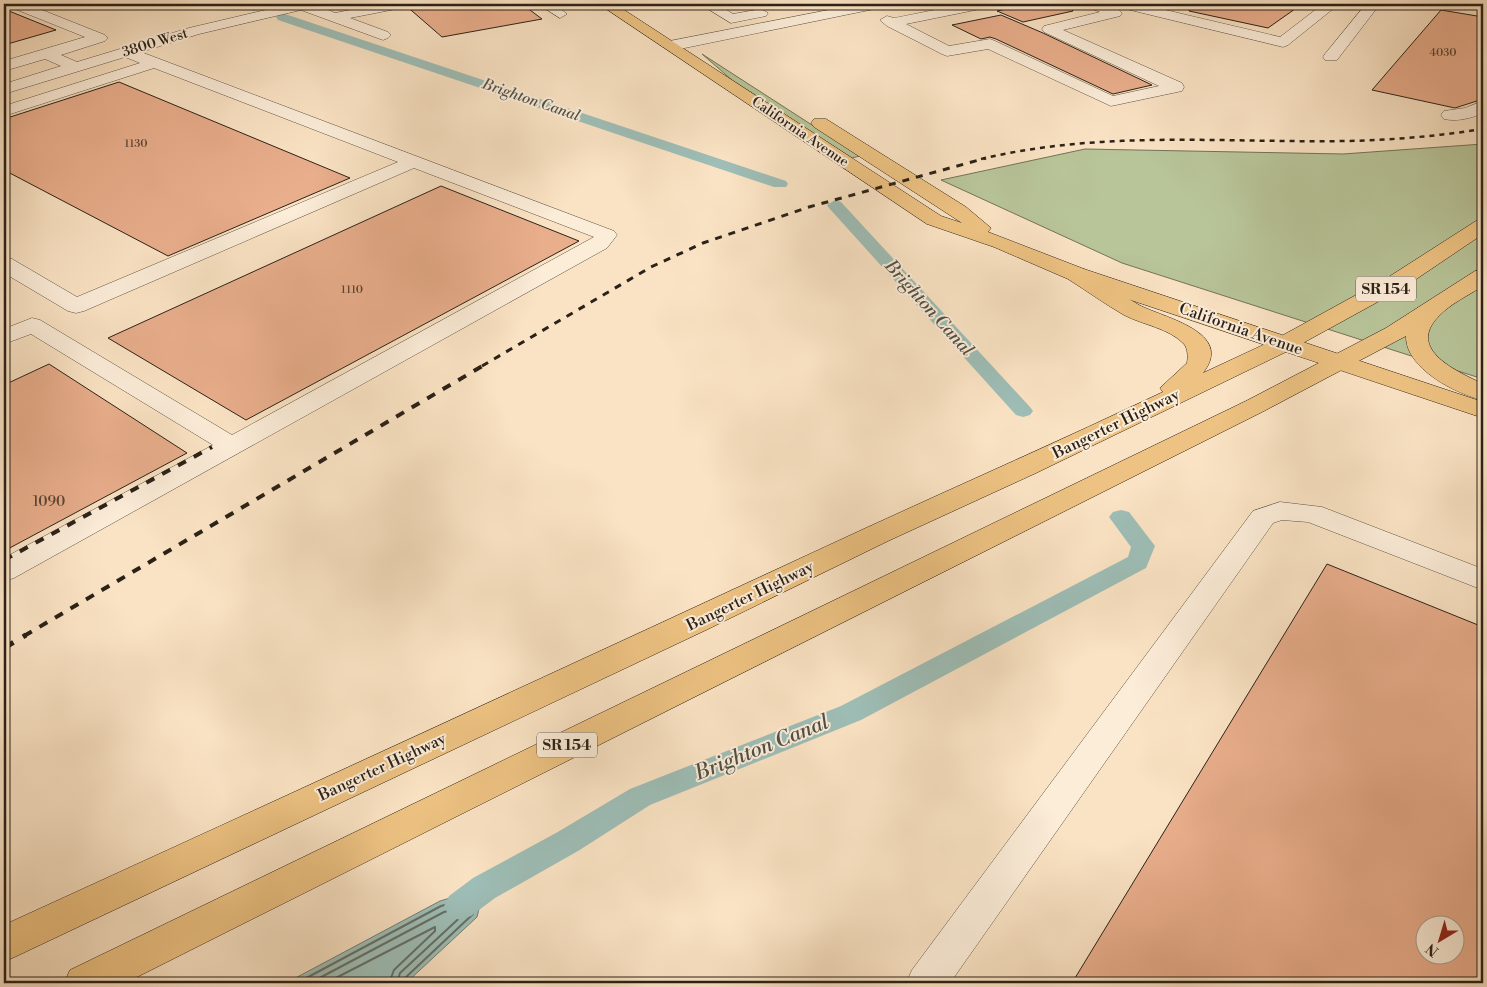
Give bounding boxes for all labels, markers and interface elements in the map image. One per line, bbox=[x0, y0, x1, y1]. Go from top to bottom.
street label: 3800 West bbox=[120, 24, 190, 62]
house number: 4030 bbox=[1429, 46, 1457, 60]
water label: Brighton Canal bbox=[479, 74, 582, 126]
street label: California Avenue bbox=[748, 93, 852, 171]
house number: 1130 bbox=[124, 137, 148, 151]
water label: Brighton Canal bbox=[879, 254, 979, 361]
road number: SR 154 bbox=[1356, 276, 1416, 302]
house number: 1110 bbox=[341, 283, 363, 297]
street label: California Avenue bbox=[1176, 298, 1306, 360]
street label: Bangerter Highway bbox=[1048, 384, 1183, 464]
house number: 1090 bbox=[33, 493, 65, 511]
street label: Bangerter Highway bbox=[682, 556, 817, 636]
water label: Brighton Canal bbox=[690, 709, 833, 787]
street label: Bangerter Highway bbox=[314, 728, 449, 806]
road number: SR 154 bbox=[537, 732, 597, 758]
north arrow bbox=[1414, 914, 1464, 964]
text: N bbox=[1423, 939, 1443, 960]

